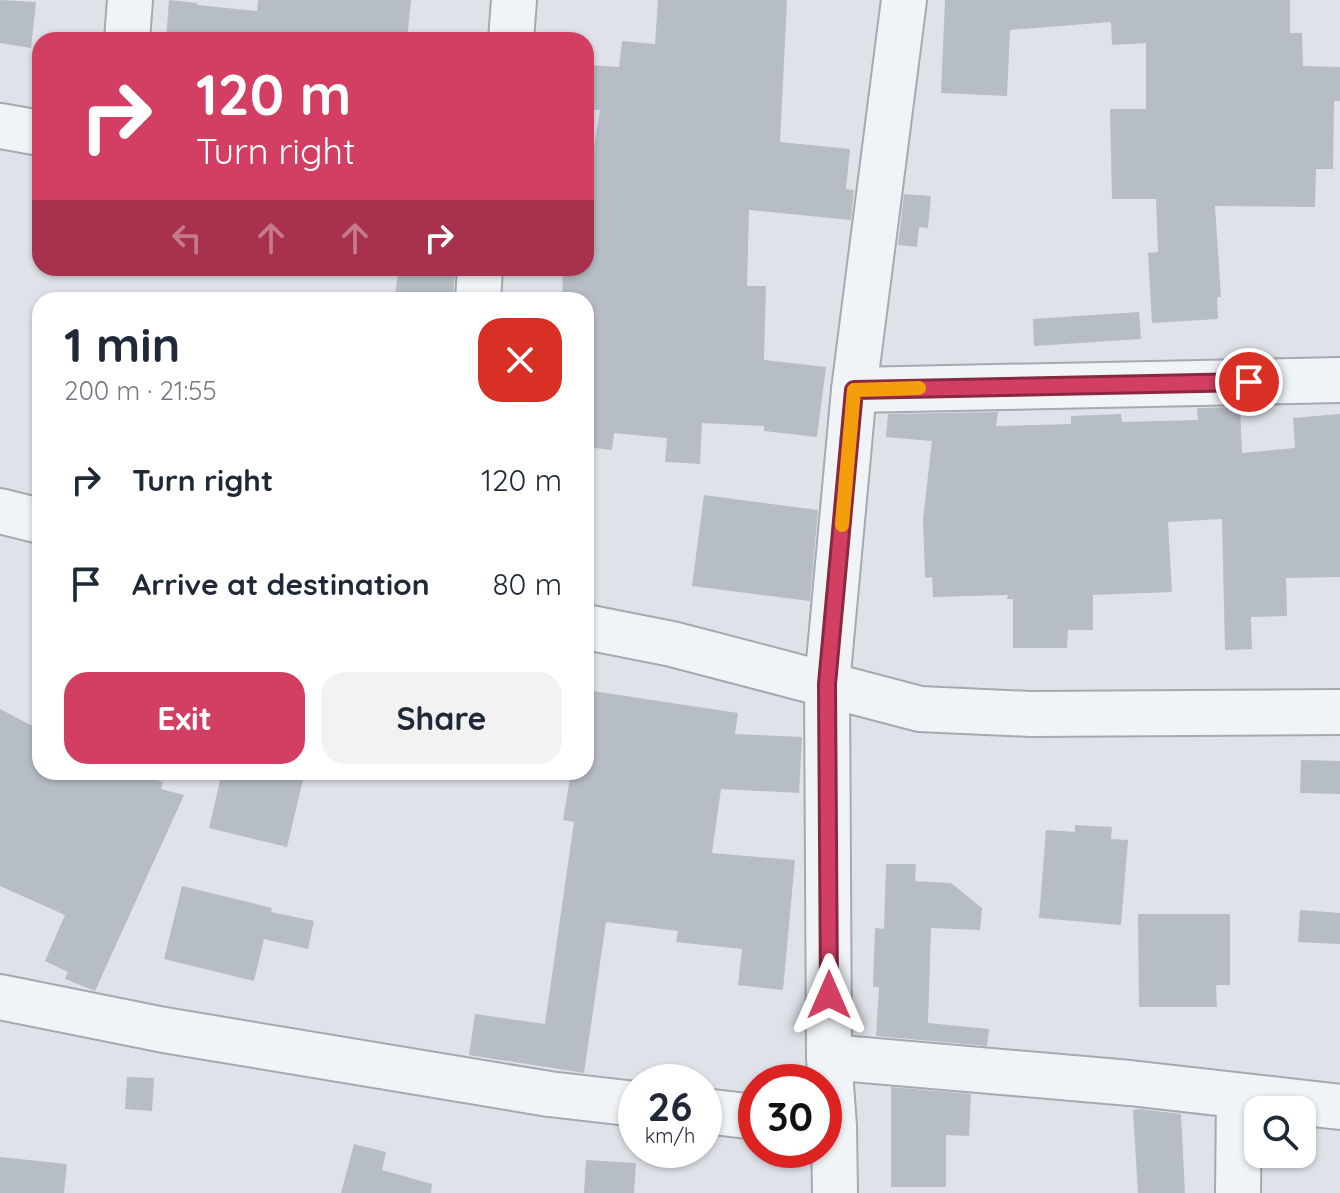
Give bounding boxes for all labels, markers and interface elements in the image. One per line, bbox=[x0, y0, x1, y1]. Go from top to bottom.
text: 120 m bbox=[196, 59, 351, 129]
icon: right bbox=[64, 64, 168, 168]
text: Turn right bbox=[196, 128, 355, 173]
icon: left bbox=[165, 216, 209, 260]
icon: ahead bbox=[249, 216, 293, 260]
icon: ahead bbox=[333, 216, 377, 260]
icon: right bbox=[417, 216, 461, 260]
text: 1 min bbox=[64, 314, 180, 374]
button: close bbox=[478, 318, 562, 402]
pin bbox=[1215, 348, 1283, 416]
icon: arrive bbox=[1227, 360, 1271, 404]
text: 200 m · 21:55 bbox=[64, 374, 217, 407]
icon: right bbox=[64, 458, 108, 502]
text: Turn right bbox=[132, 461, 273, 499]
text: 120 m bbox=[481, 461, 562, 499]
icon: arrive bbox=[64, 562, 108, 606]
text: Arrive at destination bbox=[132, 565, 430, 603]
text: 80 m bbox=[492, 565, 562, 603]
button: Exit bbox=[64, 672, 305, 764]
button: Share bbox=[321, 672, 562, 764]
position arrow bbox=[787, 953, 871, 1037]
speed limit sign: 30 bbox=[738, 1064, 842, 1168]
text: 26 bbox=[648, 1081, 692, 1131]
map controls bbox=[1244, 1096, 1316, 1168]
button: search bbox=[1244, 1096, 1316, 1168]
text: km/h bbox=[645, 1123, 695, 1148]

